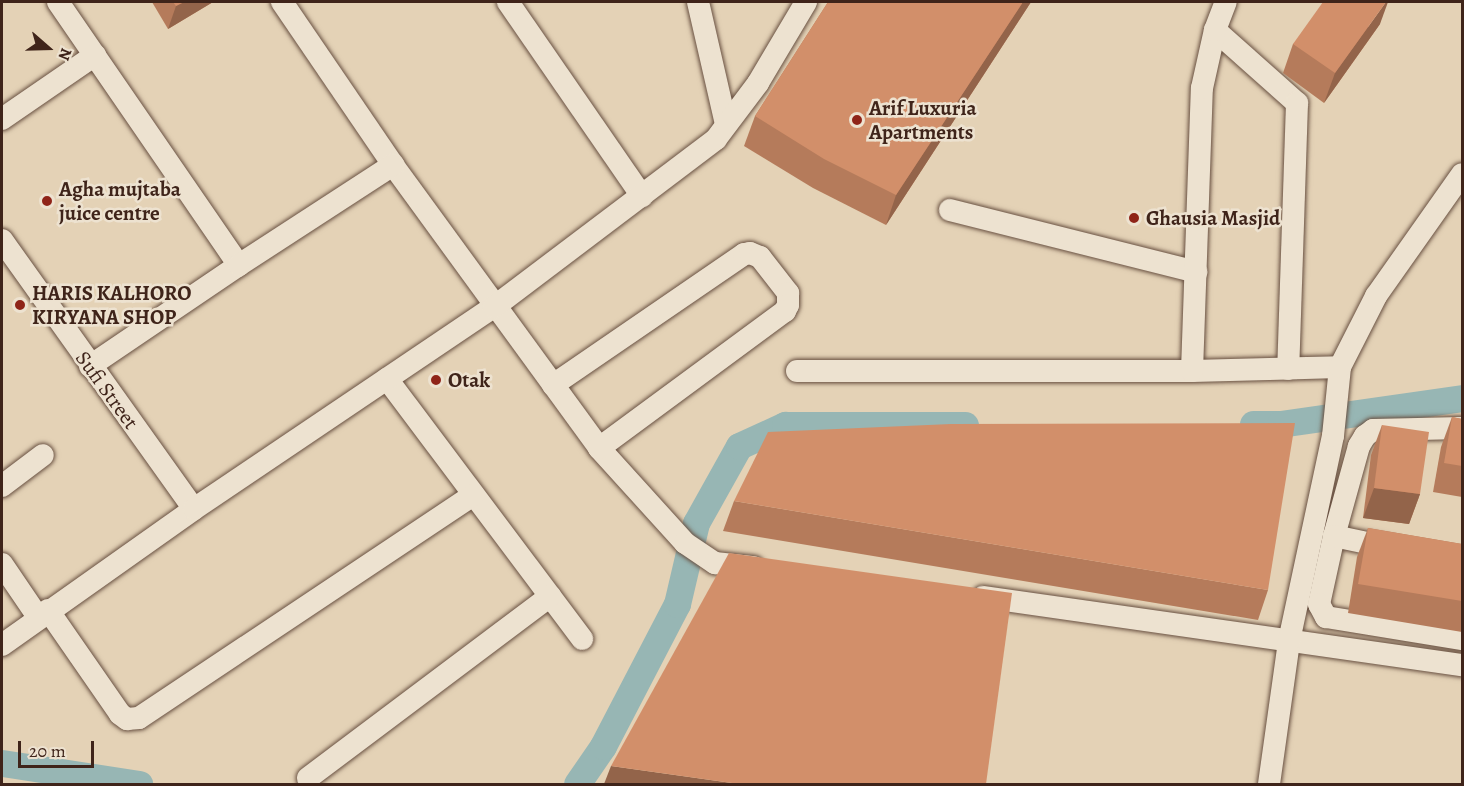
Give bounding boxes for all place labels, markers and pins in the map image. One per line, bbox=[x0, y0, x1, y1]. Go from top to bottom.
place label: Arif Luxuria Apartments bbox=[869, 95, 977, 145]
marker: Arif Luxuria Apartments bbox=[850, 113, 864, 127]
place label: Agha mujtaba juice centre bbox=[59, 176, 181, 226]
marker: Agha mujtaba juice centre bbox=[40, 194, 54, 208]
place label: Ghausia Masjid bbox=[1146, 205, 1280, 231]
marker: Ghausia Masjid bbox=[1127, 211, 1141, 225]
place label: HARIS KALHORO KIRYANA SHOP bbox=[32, 280, 192, 330]
marker: HARIS KALHORO KIRYANA SHOP bbox=[13, 298, 27, 312]
place label: Otak bbox=[448, 367, 490, 393]
marker: Otak bbox=[429, 373, 443, 387]

